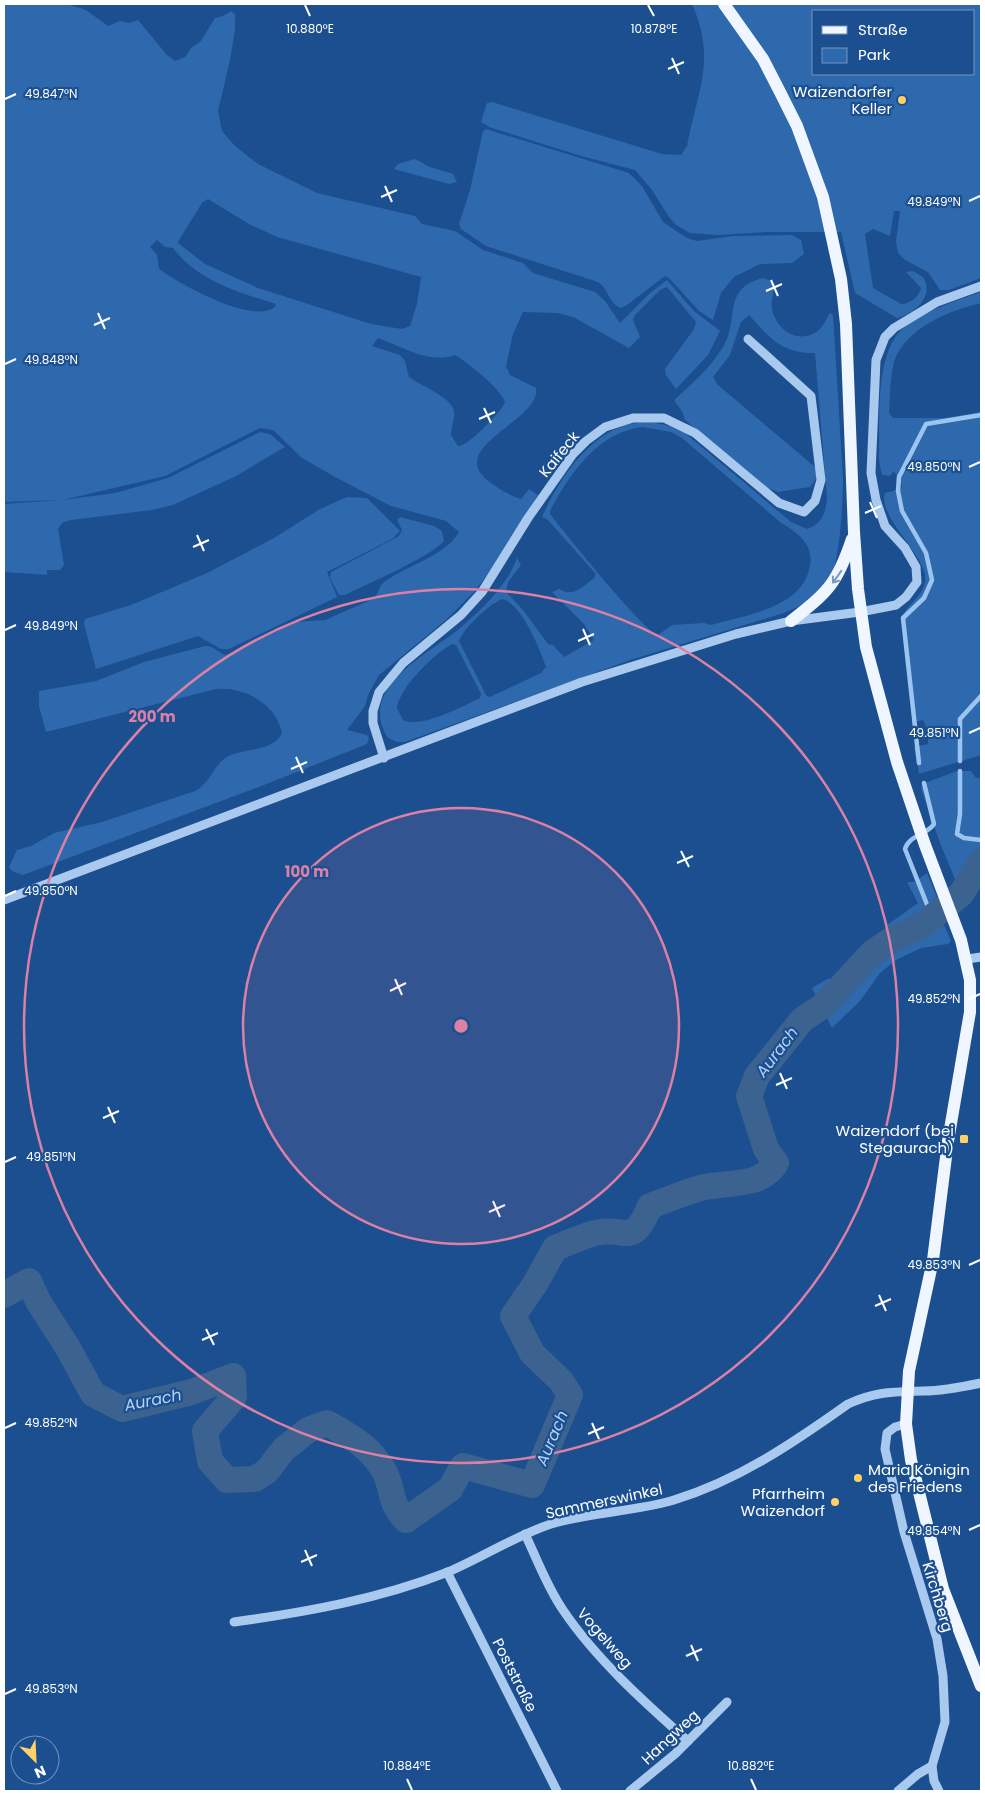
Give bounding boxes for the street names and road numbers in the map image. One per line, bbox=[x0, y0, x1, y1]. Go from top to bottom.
street label: Kaifeck bbox=[534, 426, 584, 482]
street label: Sammerswinkel bbox=[544, 1478, 664, 1524]
street label: Kirchberg bbox=[917, 1559, 959, 1635]
street label: Vogelweg bbox=[573, 1603, 637, 1673]
street label: Poststraße bbox=[487, 1635, 543, 1715]
street label: Hangweg bbox=[637, 1705, 703, 1769]

